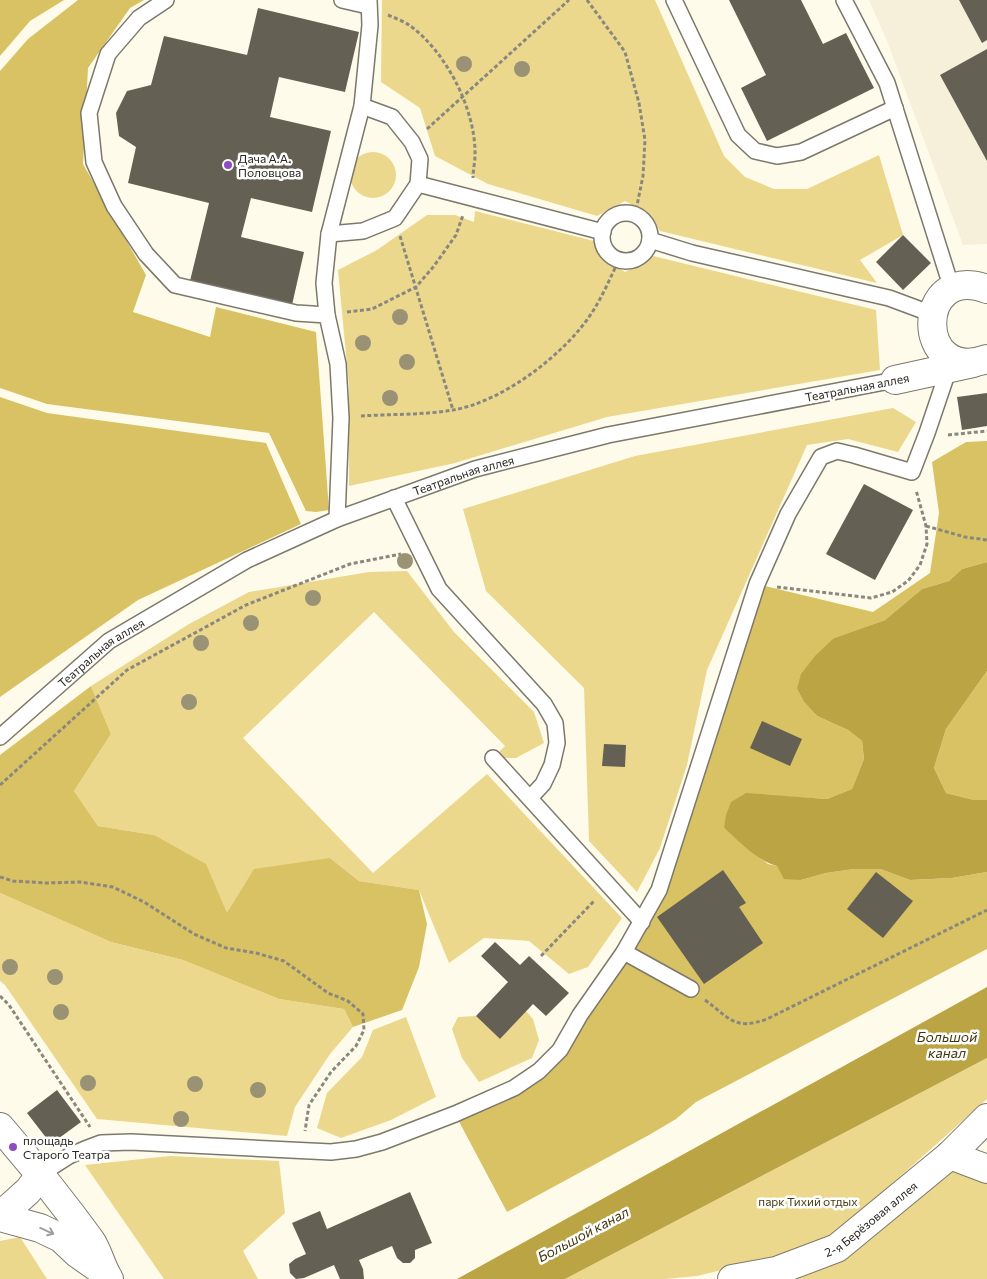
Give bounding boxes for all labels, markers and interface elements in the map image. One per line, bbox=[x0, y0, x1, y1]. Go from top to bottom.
place label: Дача А.А. Половцова bbox=[238, 151, 301, 179]
marker: Дача А.А. Половцова bbox=[222, 159, 234, 171]
street label: Театральная аллея bbox=[804, 370, 910, 404]
street label: Театральная аллея bbox=[411, 452, 515, 498]
street label: Театральная аллея bbox=[55, 615, 147, 690]
water label: Большой канал bbox=[917, 1028, 977, 1061]
place label: площадь Старого Театра bbox=[23, 1133, 110, 1161]
marker: площадь Старого Театра bbox=[7, 1141, 19, 1153]
street label: 2-я Берёзовая аллея bbox=[822, 1178, 920, 1259]
park label: парк Тихий отдых bbox=[758, 1194, 858, 1208]
water label: Большой канал bbox=[534, 1203, 632, 1265]
one-way arrow bbox=[39, 1227, 54, 1236]

